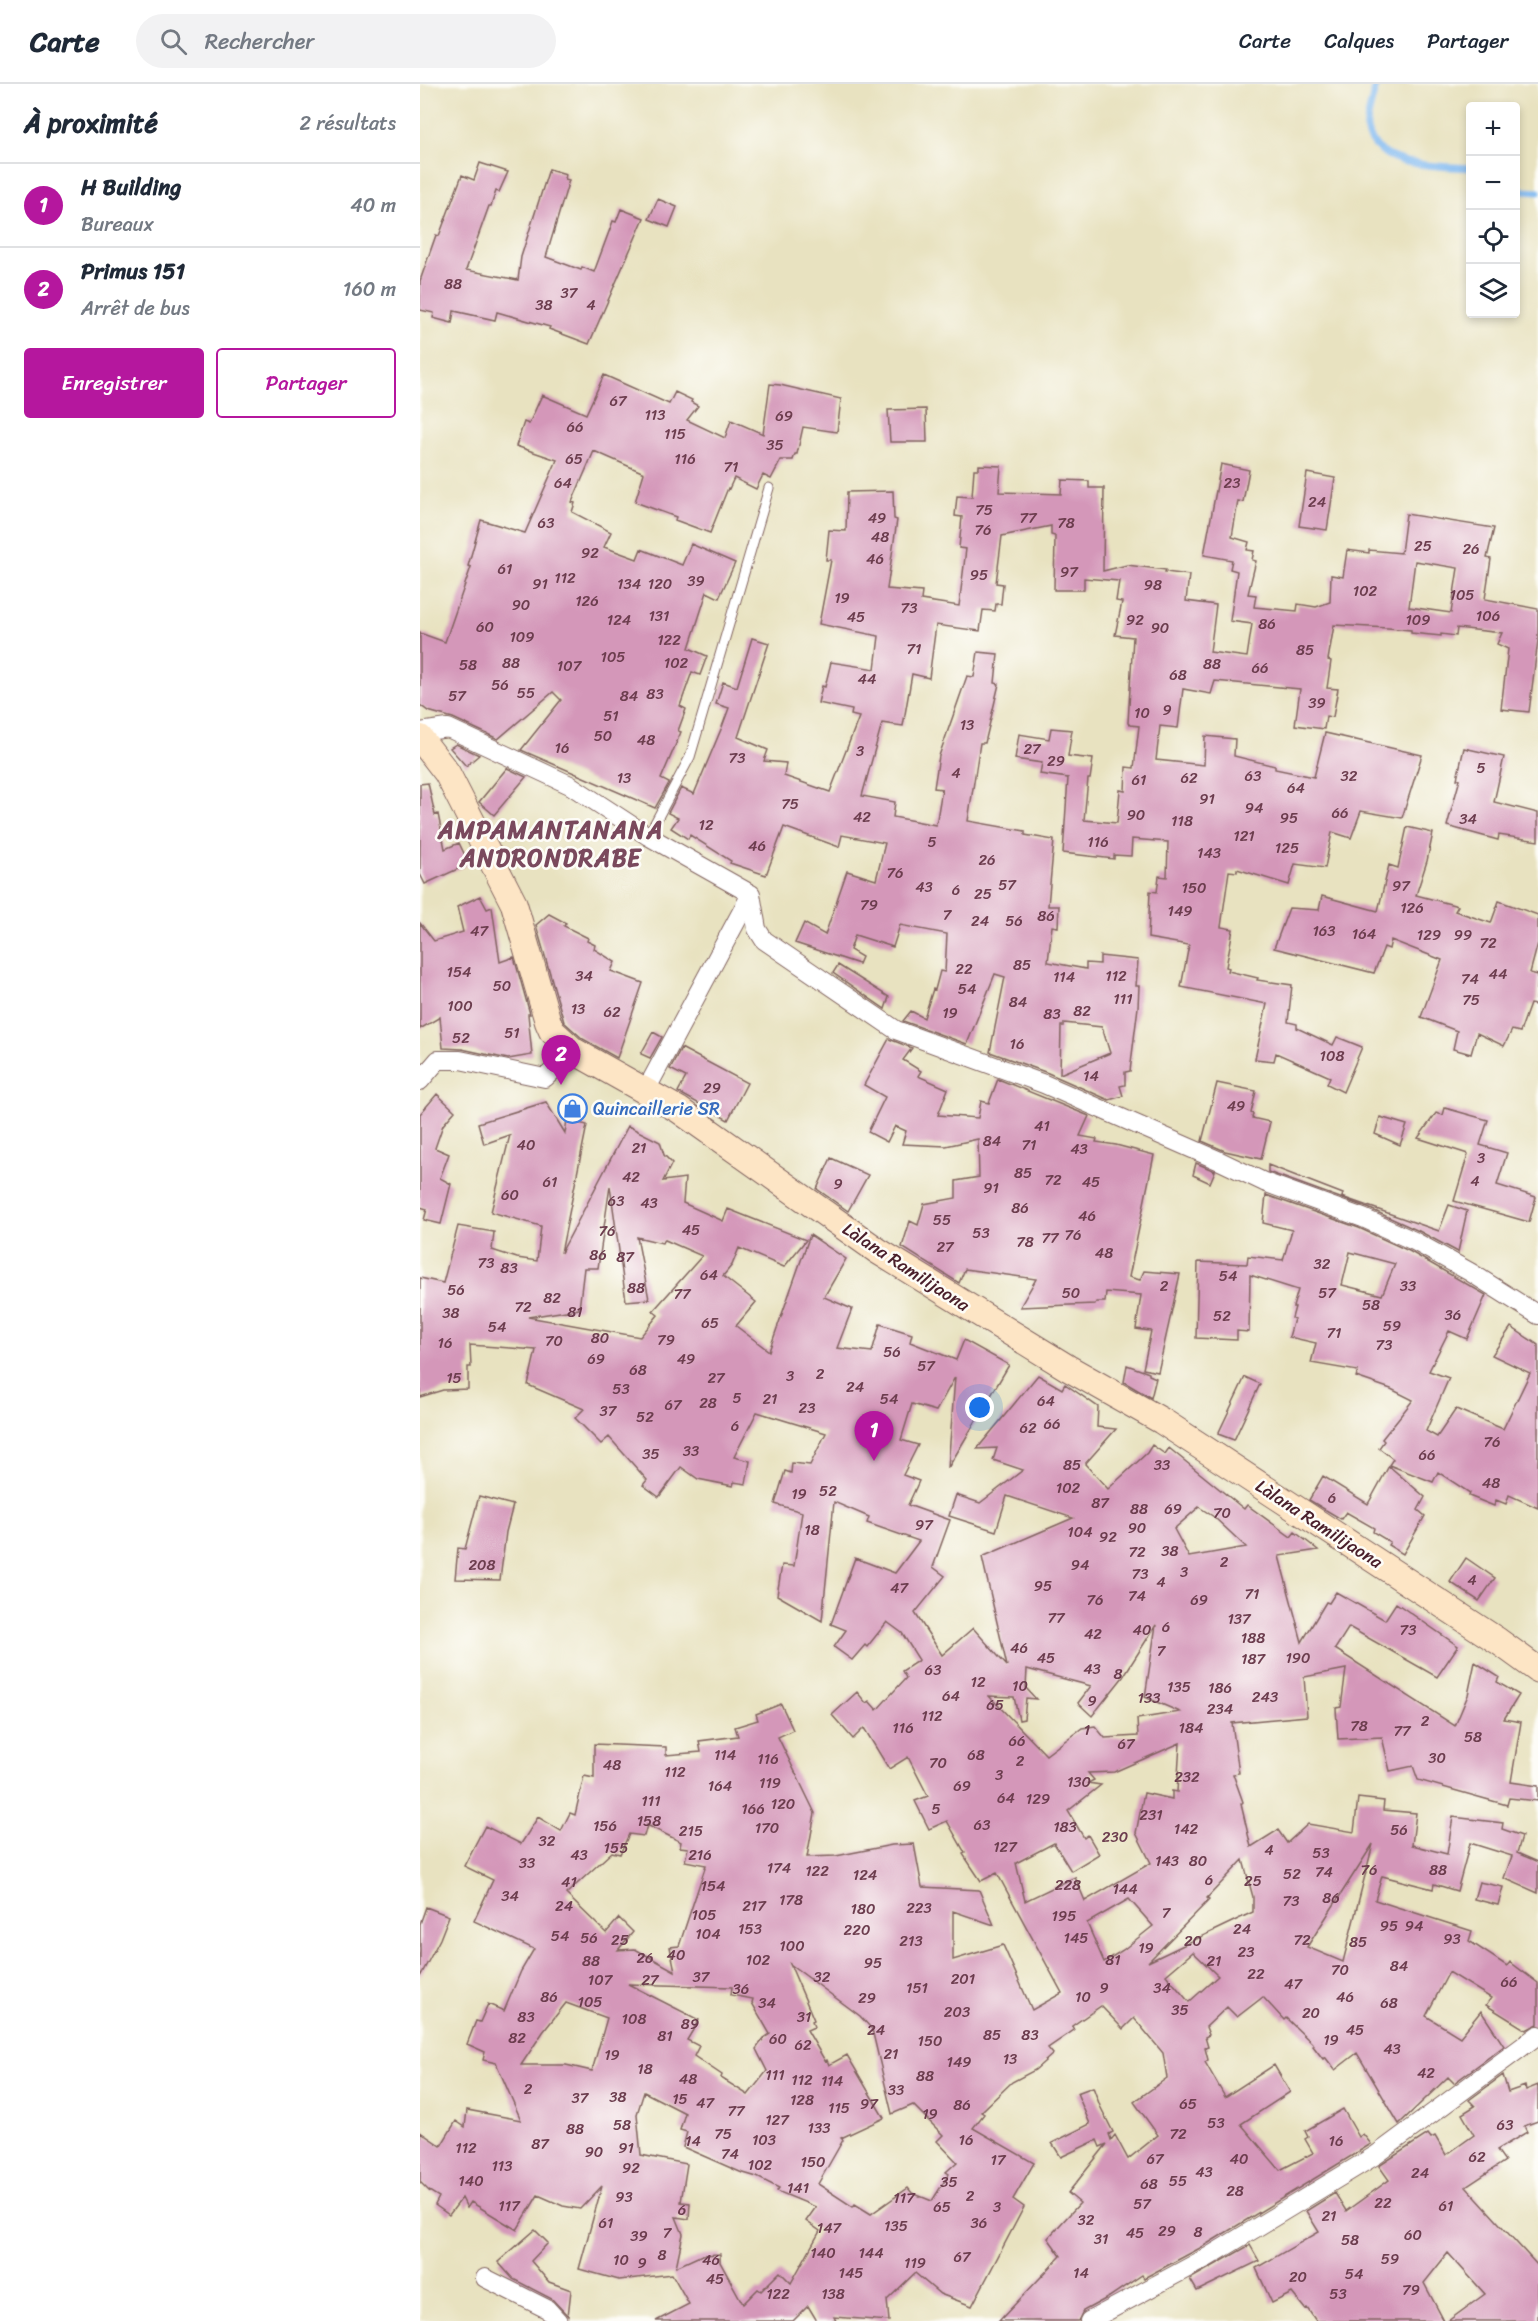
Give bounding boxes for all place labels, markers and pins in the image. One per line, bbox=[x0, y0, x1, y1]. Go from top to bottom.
pin: 2 bbox=[542, 1036, 580, 1085]
shop icon: Quincaillerie SR bbox=[556, 1093, 588, 1125]
place label: Quincaillerie SR bbox=[593, 1093, 720, 1125]
pin: 1 bbox=[854, 1412, 894, 1461]

